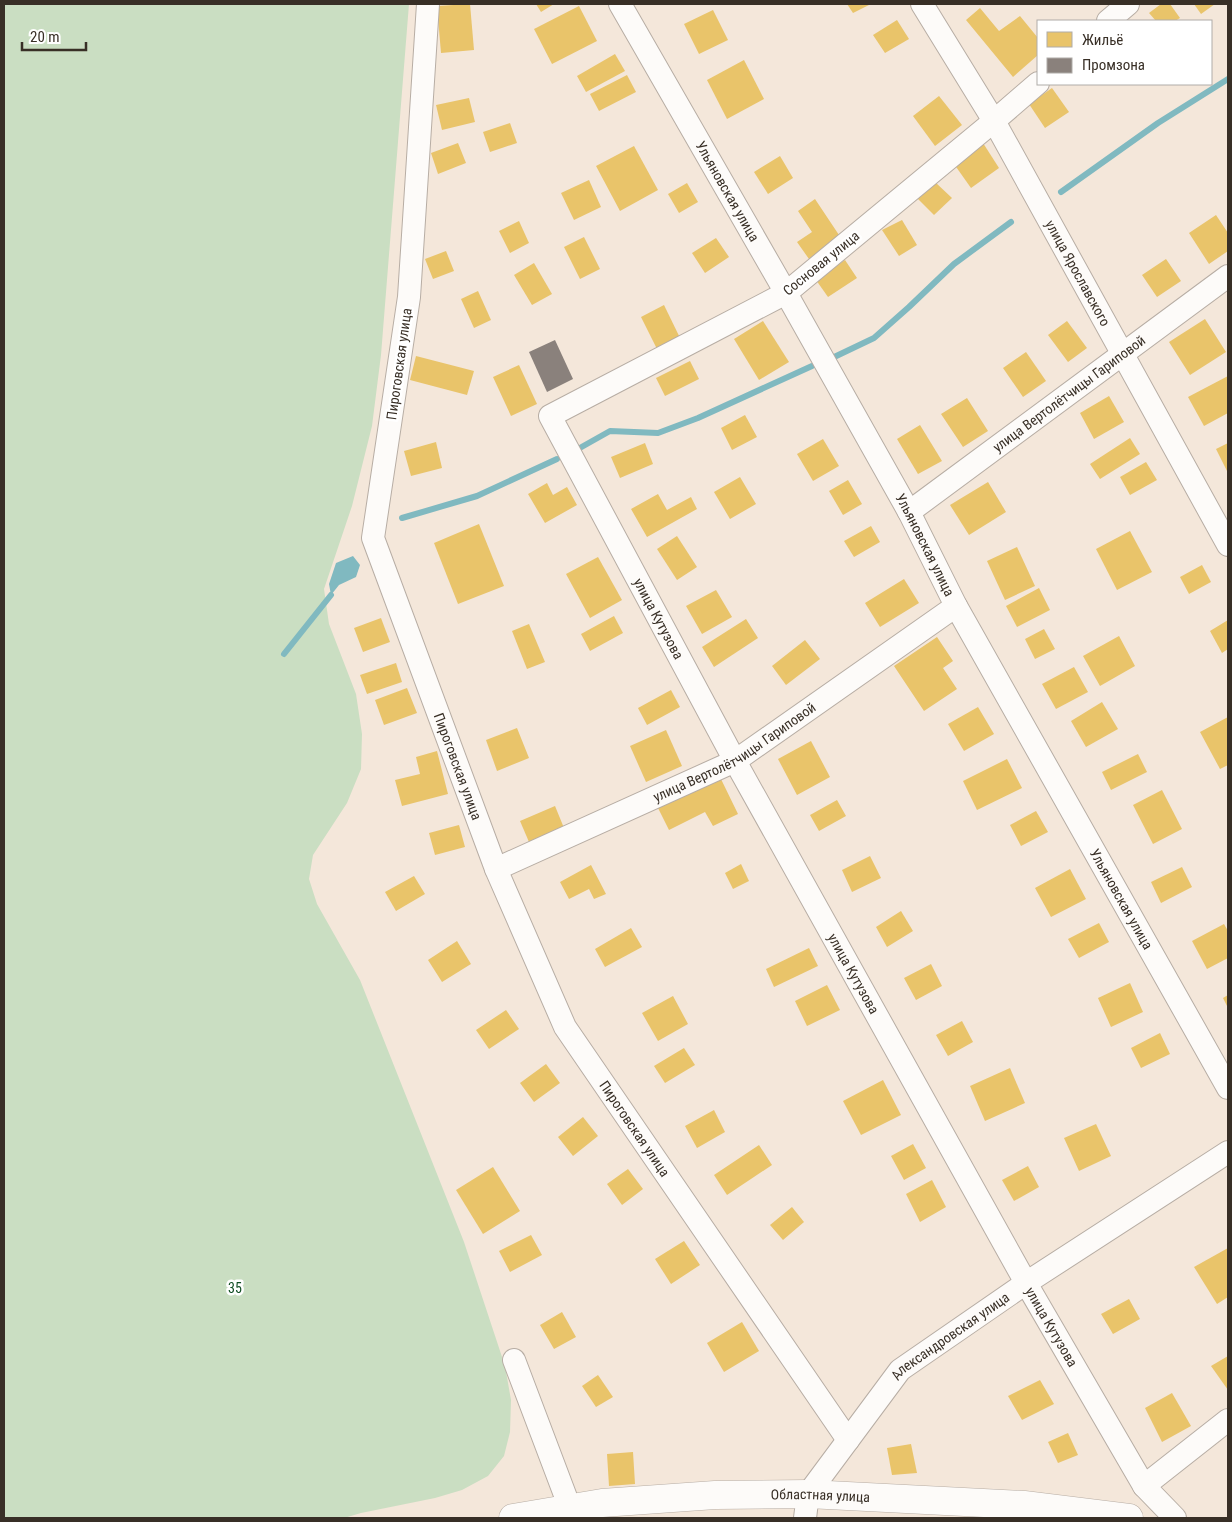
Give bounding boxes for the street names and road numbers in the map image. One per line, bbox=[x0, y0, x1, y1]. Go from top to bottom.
street label: Ульяновская улица bbox=[693, 138, 763, 244]
street label: улица Ярославского bbox=[1042, 217, 1114, 329]
street label: Сосновая улица bbox=[780, 227, 862, 299]
street label: Пироговская улица bbox=[383, 307, 415, 421]
street label: улица Вертолётчицы Гариповой bbox=[990, 332, 1148, 455]
street label: Ульяновская улица bbox=[892, 491, 958, 599]
street label: улица Кутузова bbox=[630, 575, 687, 662]
street label: улица Вертолётчицы Гариповой bbox=[651, 699, 819, 805]
street label: Пироговская улица bbox=[431, 711, 485, 822]
street label: Ульяновская улица bbox=[1087, 846, 1156, 952]
street label: улица Кутузова bbox=[825, 931, 882, 1017]
street label: Пироговская улица bbox=[596, 1078, 673, 1180]
street label: улица Кутузова bbox=[1022, 1284, 1081, 1370]
street label: Александровская улица bbox=[888, 1289, 1012, 1383]
street label: Областная улица bbox=[771, 1486, 870, 1505]

